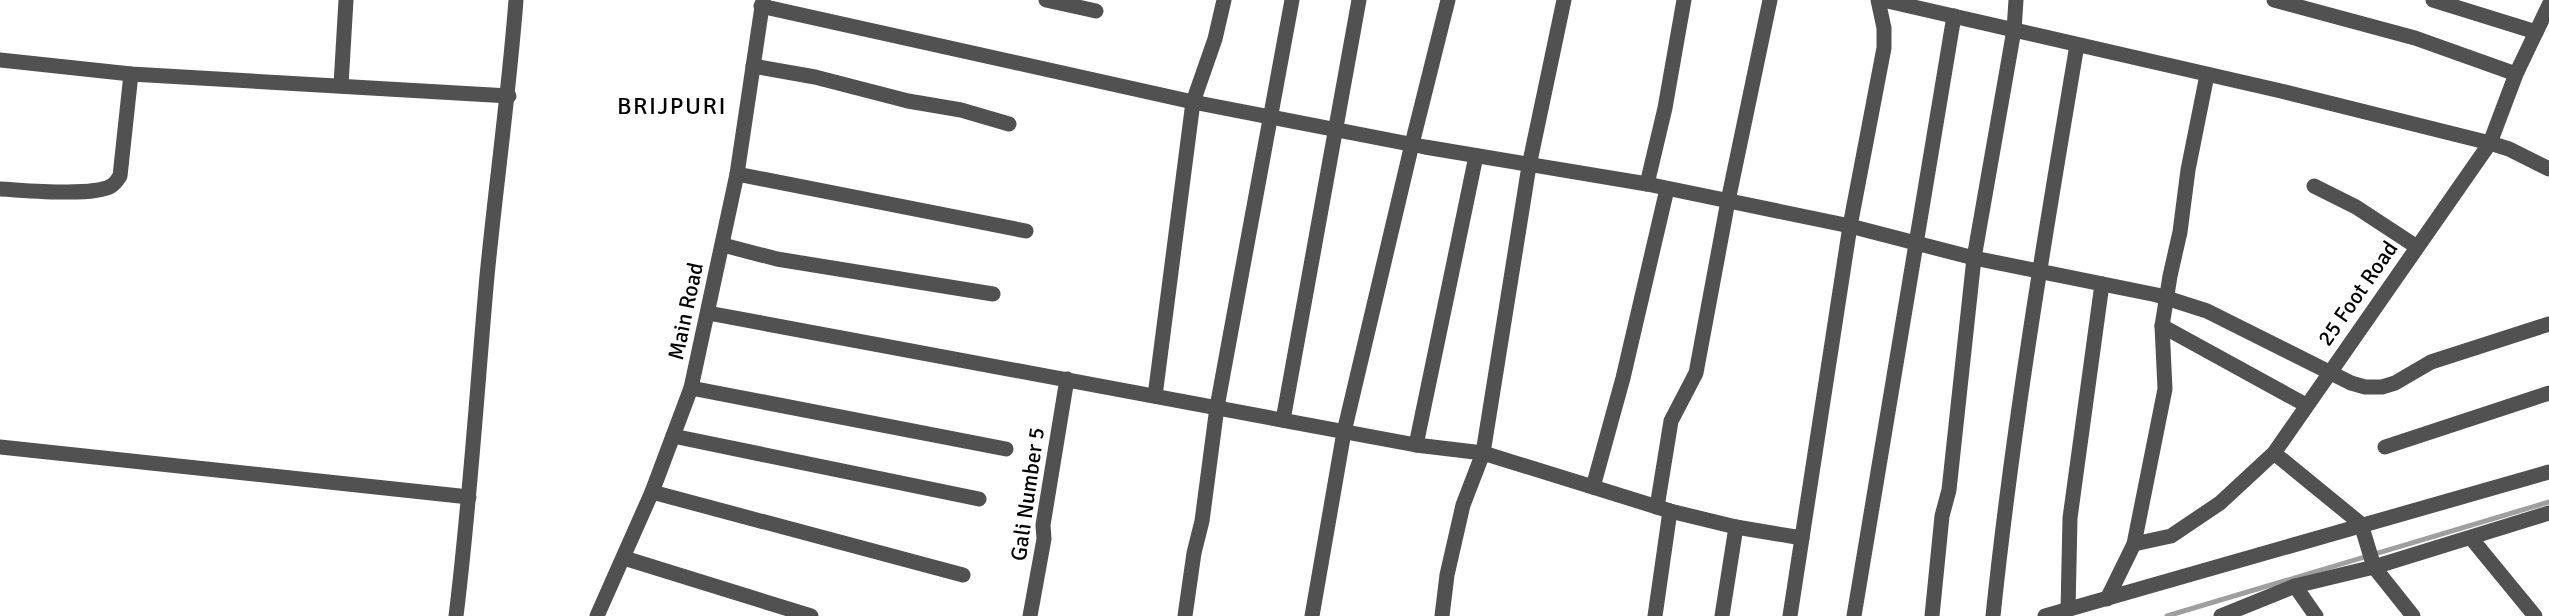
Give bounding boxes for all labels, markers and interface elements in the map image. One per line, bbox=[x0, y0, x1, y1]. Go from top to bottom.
district label: BRIJPURI bbox=[617, 91, 727, 121]
street label: 25 Foot Road bbox=[2311, 236, 2403, 351]
street label: Main Road bbox=[662, 260, 709, 362]
street label: Gali Number 5 bbox=[1005, 426, 1050, 562]

